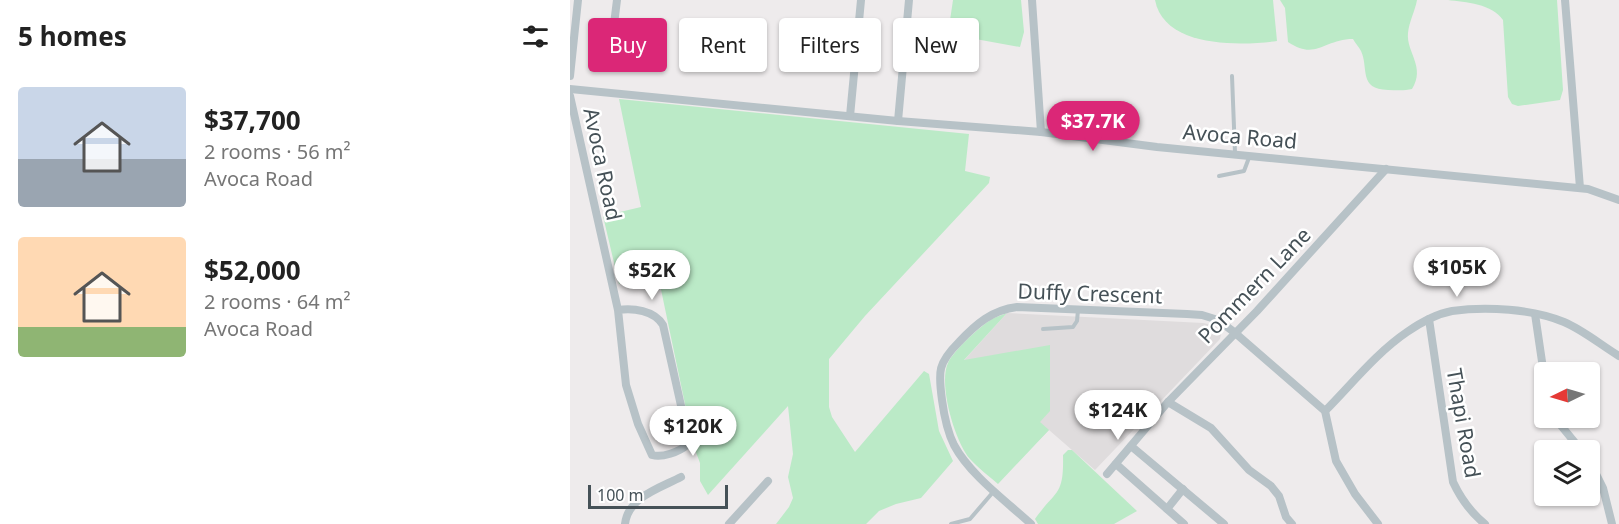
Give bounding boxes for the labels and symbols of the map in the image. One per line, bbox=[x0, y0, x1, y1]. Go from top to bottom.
pin: $37.7K bbox=[1044, 101, 1142, 152]
street label: Avoca Road bbox=[577, 105, 629, 223]
street label: Avoca Road bbox=[1182, 117, 1298, 155]
street label: Pommern Lane bbox=[1191, 221, 1317, 349]
pin: $105K bbox=[1415, 247, 1499, 298]
pin: $52K bbox=[616, 250, 688, 301]
street label: Duffy Crescent bbox=[1017, 276, 1163, 310]
north arrow bbox=[1534, 362, 1600, 428]
street label: Thapi Road bbox=[1441, 366, 1487, 480]
pin: $124K bbox=[1076, 390, 1160, 441]
pin: $120K bbox=[651, 406, 735, 457]
scale bar bbox=[588, 482, 728, 510]

